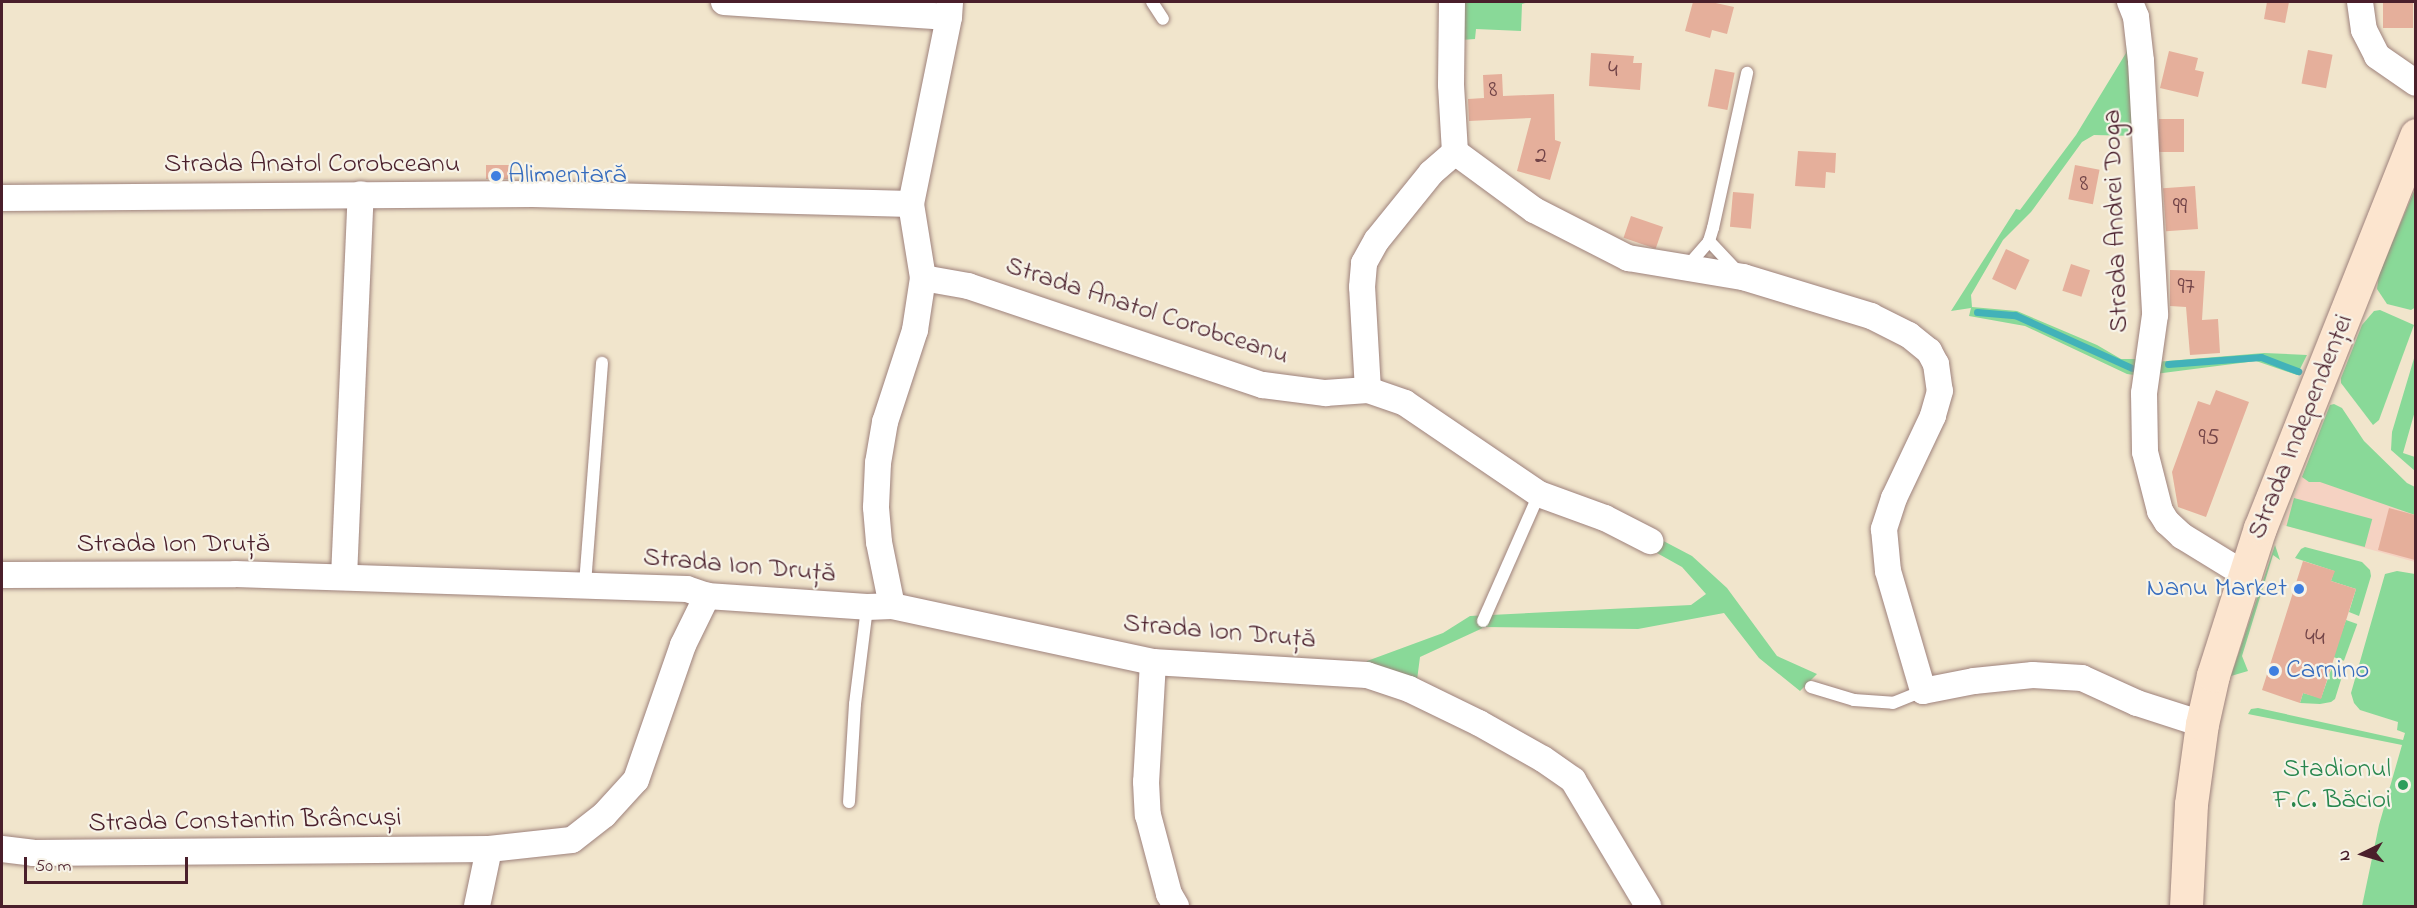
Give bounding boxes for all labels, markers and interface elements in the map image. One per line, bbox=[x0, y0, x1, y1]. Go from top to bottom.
house number: 4 bbox=[1608, 57, 1618, 85]
house number: 8 bbox=[1489, 77, 1497, 105]
street label: Strada Andrei Doga bbox=[2096, 109, 2136, 333]
house number: 2 bbox=[1535, 143, 1547, 171]
street label: Strada Anatol Corobceanu bbox=[164, 149, 460, 181]
place label: Alimentară bbox=[508, 160, 626, 192]
marker: Alimentară bbox=[489, 169, 503, 183]
house number: 8 bbox=[2080, 171, 2088, 199]
house number: 99 bbox=[2173, 194, 2187, 222]
street label: Strada Anatol Corobceanu bbox=[1001, 250, 1293, 372]
house number: 97 bbox=[2177, 274, 2195, 302]
street label: Strada Independenței bbox=[2241, 310, 2361, 544]
house number: 95 bbox=[2199, 425, 2219, 453]
street label: Strada Ion Druță bbox=[77, 529, 269, 561]
street label: Strada Ion Druță bbox=[642, 541, 836, 591]
place label: Nanu Market bbox=[2146, 573, 2287, 605]
marker: Nanu Market bbox=[2292, 582, 2306, 596]
street label: Strada Ion Druță bbox=[1122, 607, 1316, 657]
house number: 44 bbox=[2305, 625, 2325, 653]
place label: Carnino bbox=[2286, 655, 2369, 687]
marker: Carnino bbox=[2267, 664, 2281, 678]
place label: Stadionul F.C. Băcioi bbox=[2273, 753, 2391, 816]
marker: Stadionul F.C. Băcioi bbox=[2396, 778, 2410, 792]
street label: Strada Constantin Brâncuși bbox=[88, 802, 402, 840]
north arrow bbox=[2333, 824, 2393, 884]
scale bar bbox=[27, 845, 190, 883]
text: N bbox=[2333, 849, 2357, 862]
text: 50 m bbox=[35, 854, 72, 880]

